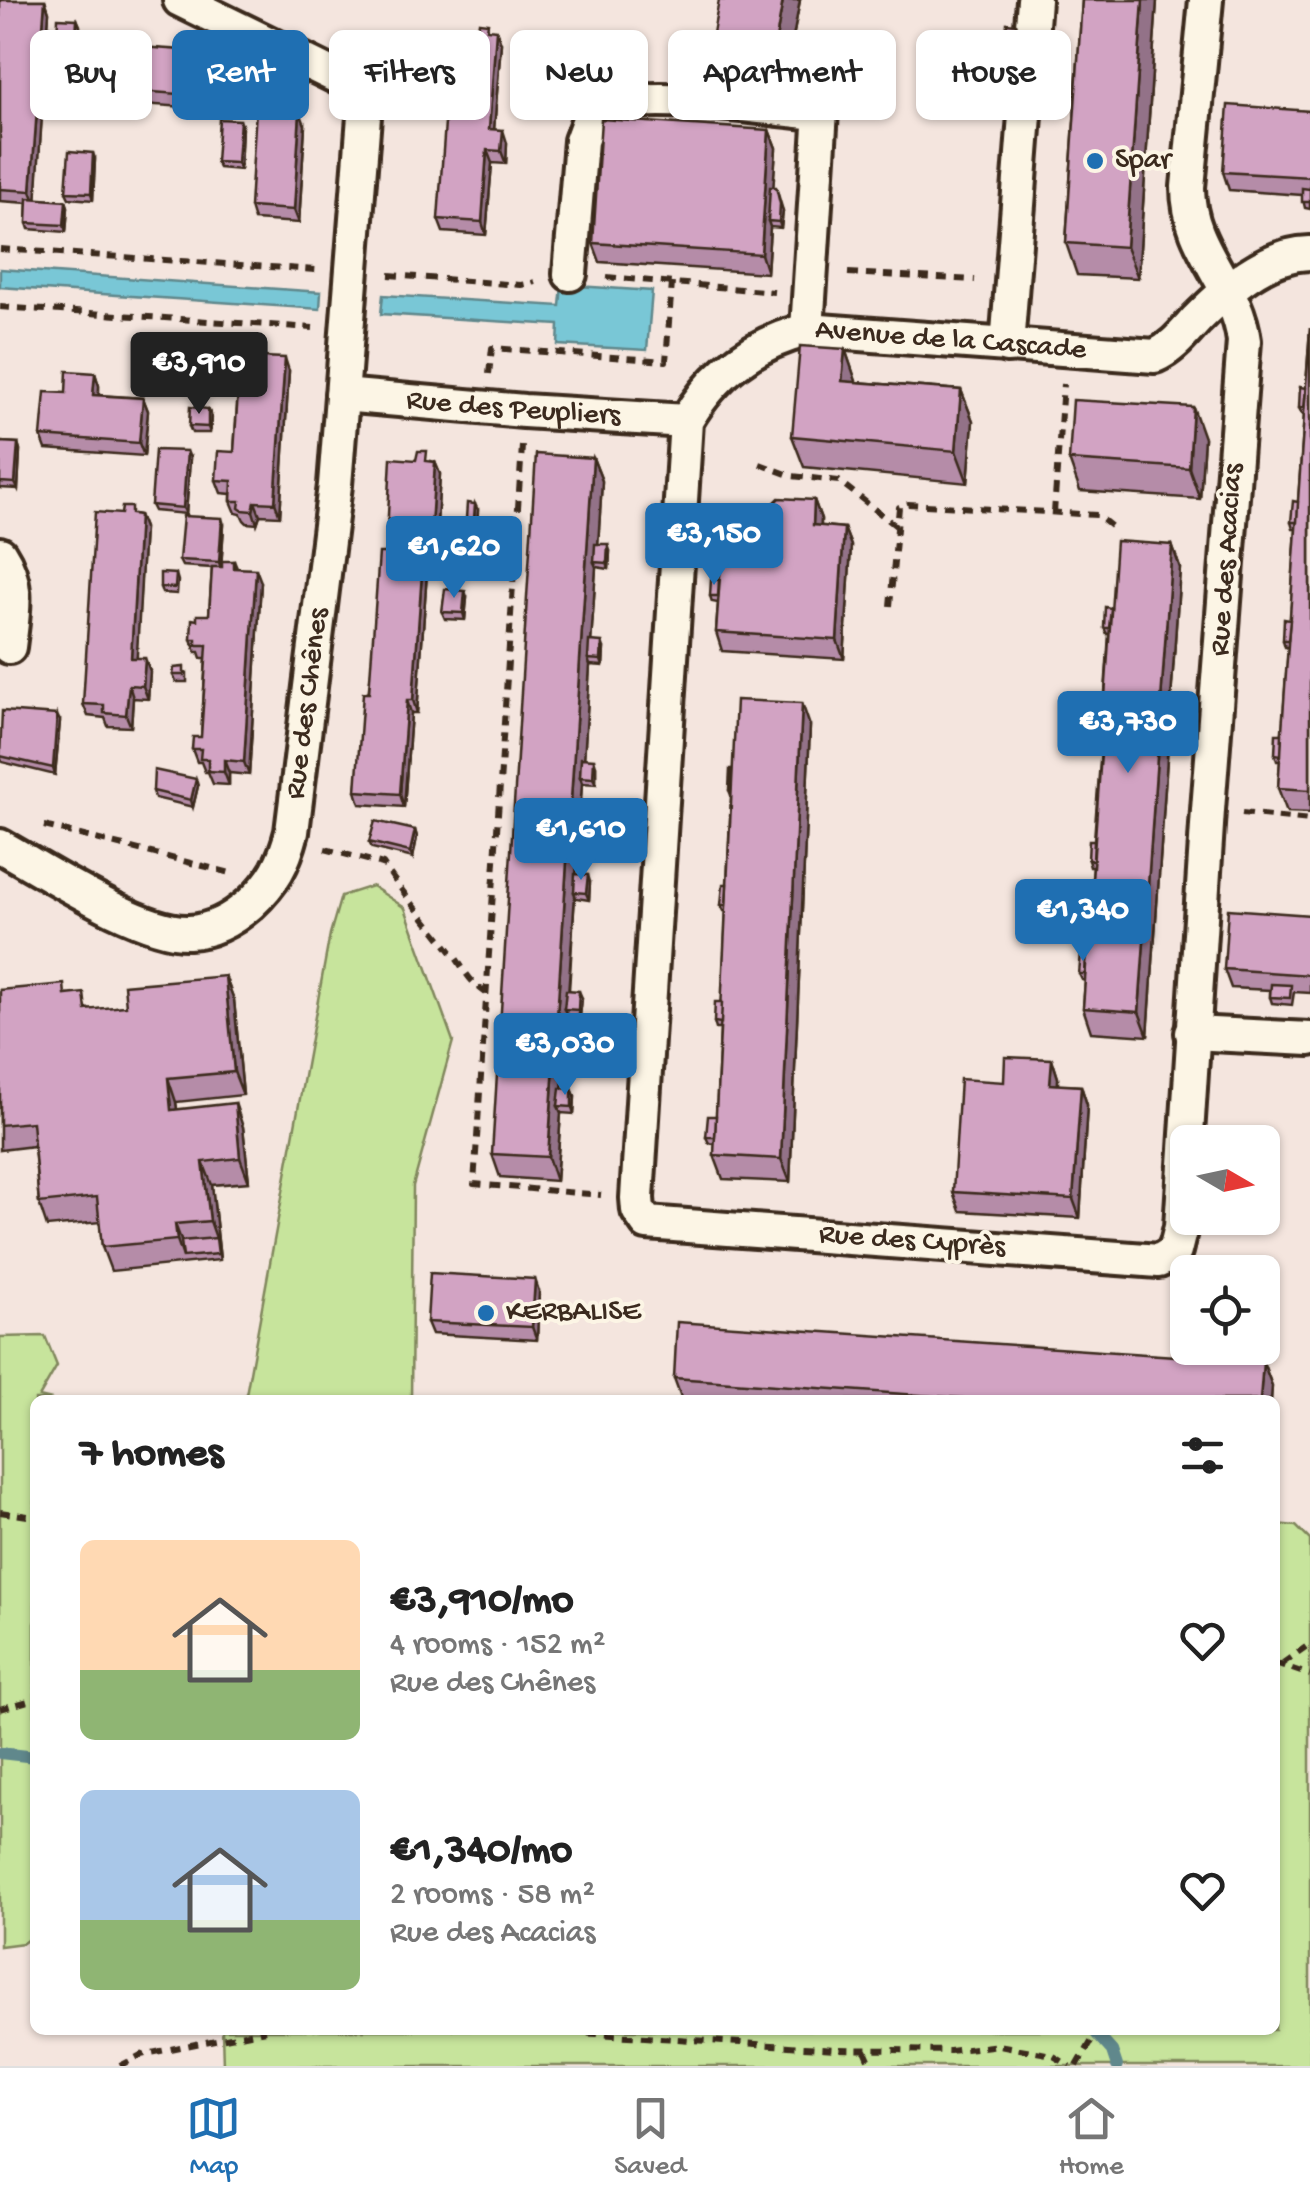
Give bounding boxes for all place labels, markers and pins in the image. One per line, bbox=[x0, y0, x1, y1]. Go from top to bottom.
place label: Spar bbox=[1115, 144, 1173, 179]
marker: Spar bbox=[1084, 150, 1106, 172]
pin: €3,910 bbox=[118, 332, 280, 417]
pin: €3,150 bbox=[633, 503, 795, 588]
pin: €1,620 bbox=[373, 516, 535, 601]
pin: €3,730 bbox=[1047, 691, 1209, 776]
pin: €1,610 bbox=[500, 798, 662, 883]
pin: €1,340 bbox=[1002, 879, 1164, 964]
pin: €3,030 bbox=[484, 1013, 646, 1098]
place label: KERBALISE bbox=[506, 1296, 642, 1331]
marker: KERBALISE bbox=[475, 1302, 497, 1324]

